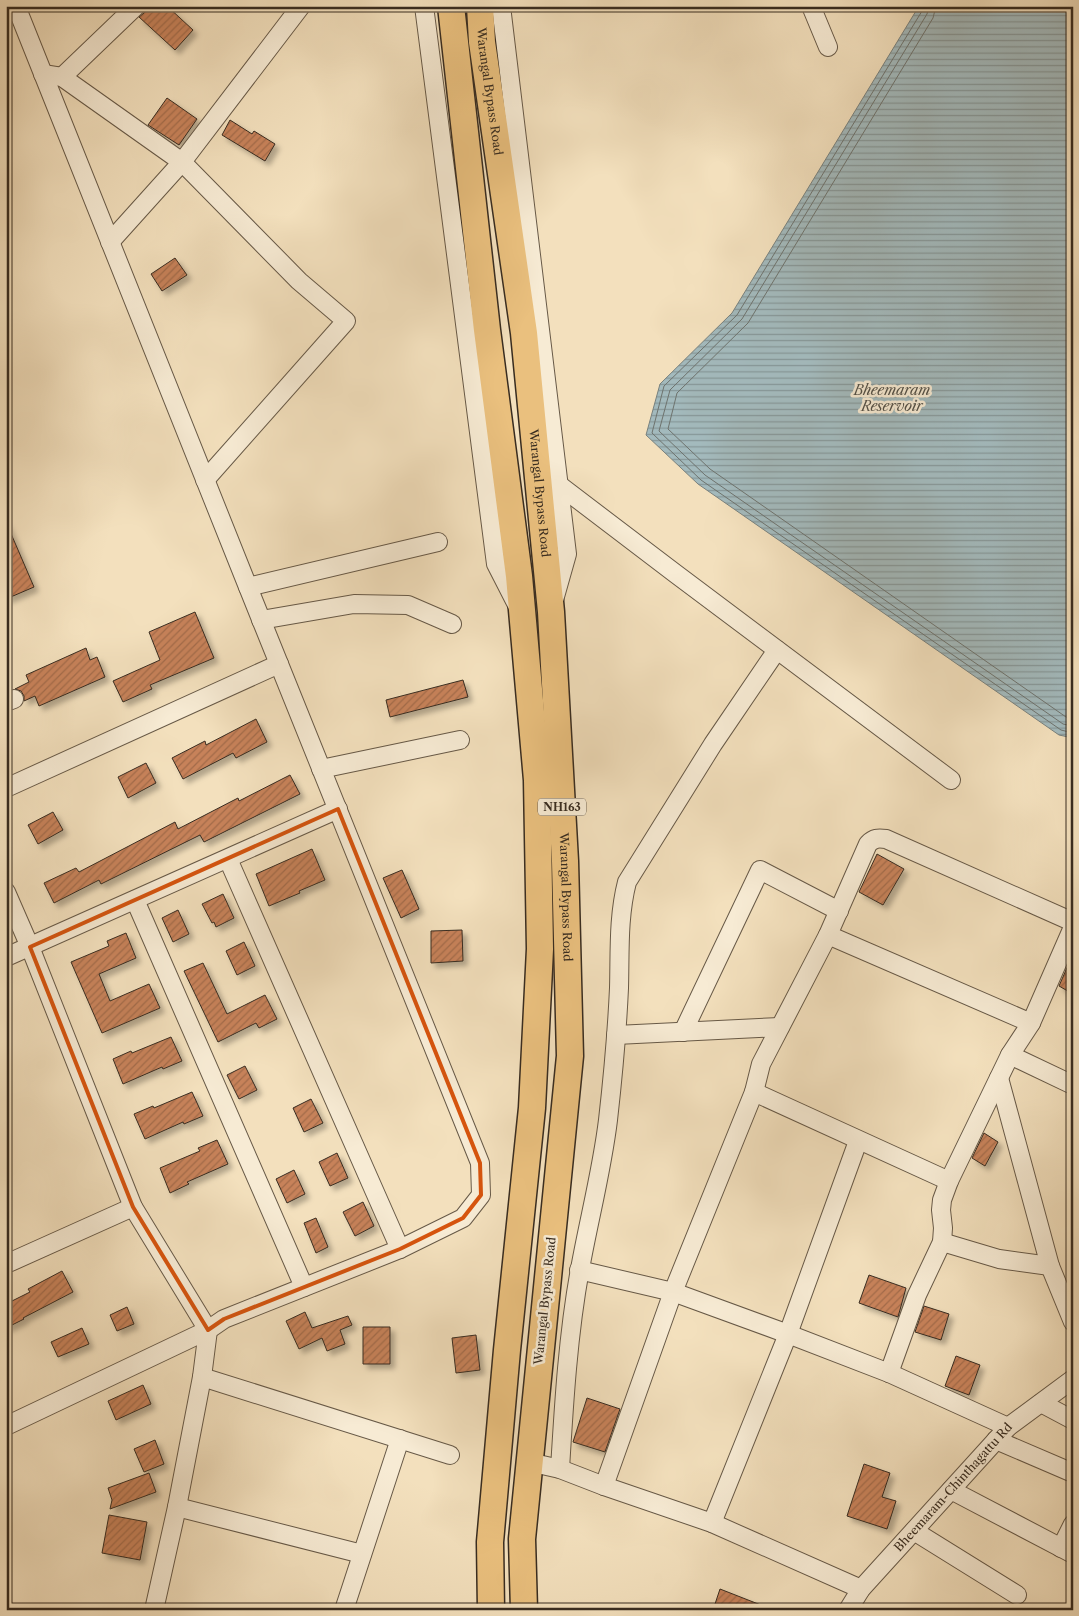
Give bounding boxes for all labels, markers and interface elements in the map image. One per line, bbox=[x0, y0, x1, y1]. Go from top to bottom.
street label: Warangal Bypass Road bbox=[474, 26, 506, 157]
water label: Bheemaram Reservoir bbox=[853, 381, 930, 415]
street label: Warangal Bypass Road bbox=[526, 427, 554, 559]
road number: NH163 bbox=[538, 799, 586, 816]
street label: Warangal Bypass Road bbox=[556, 831, 576, 962]
street label: Warangal Bypass Road bbox=[530, 1236, 559, 1367]
street label: Bheemaram-Chinthagattu Rd bbox=[891, 1419, 1016, 1555]

